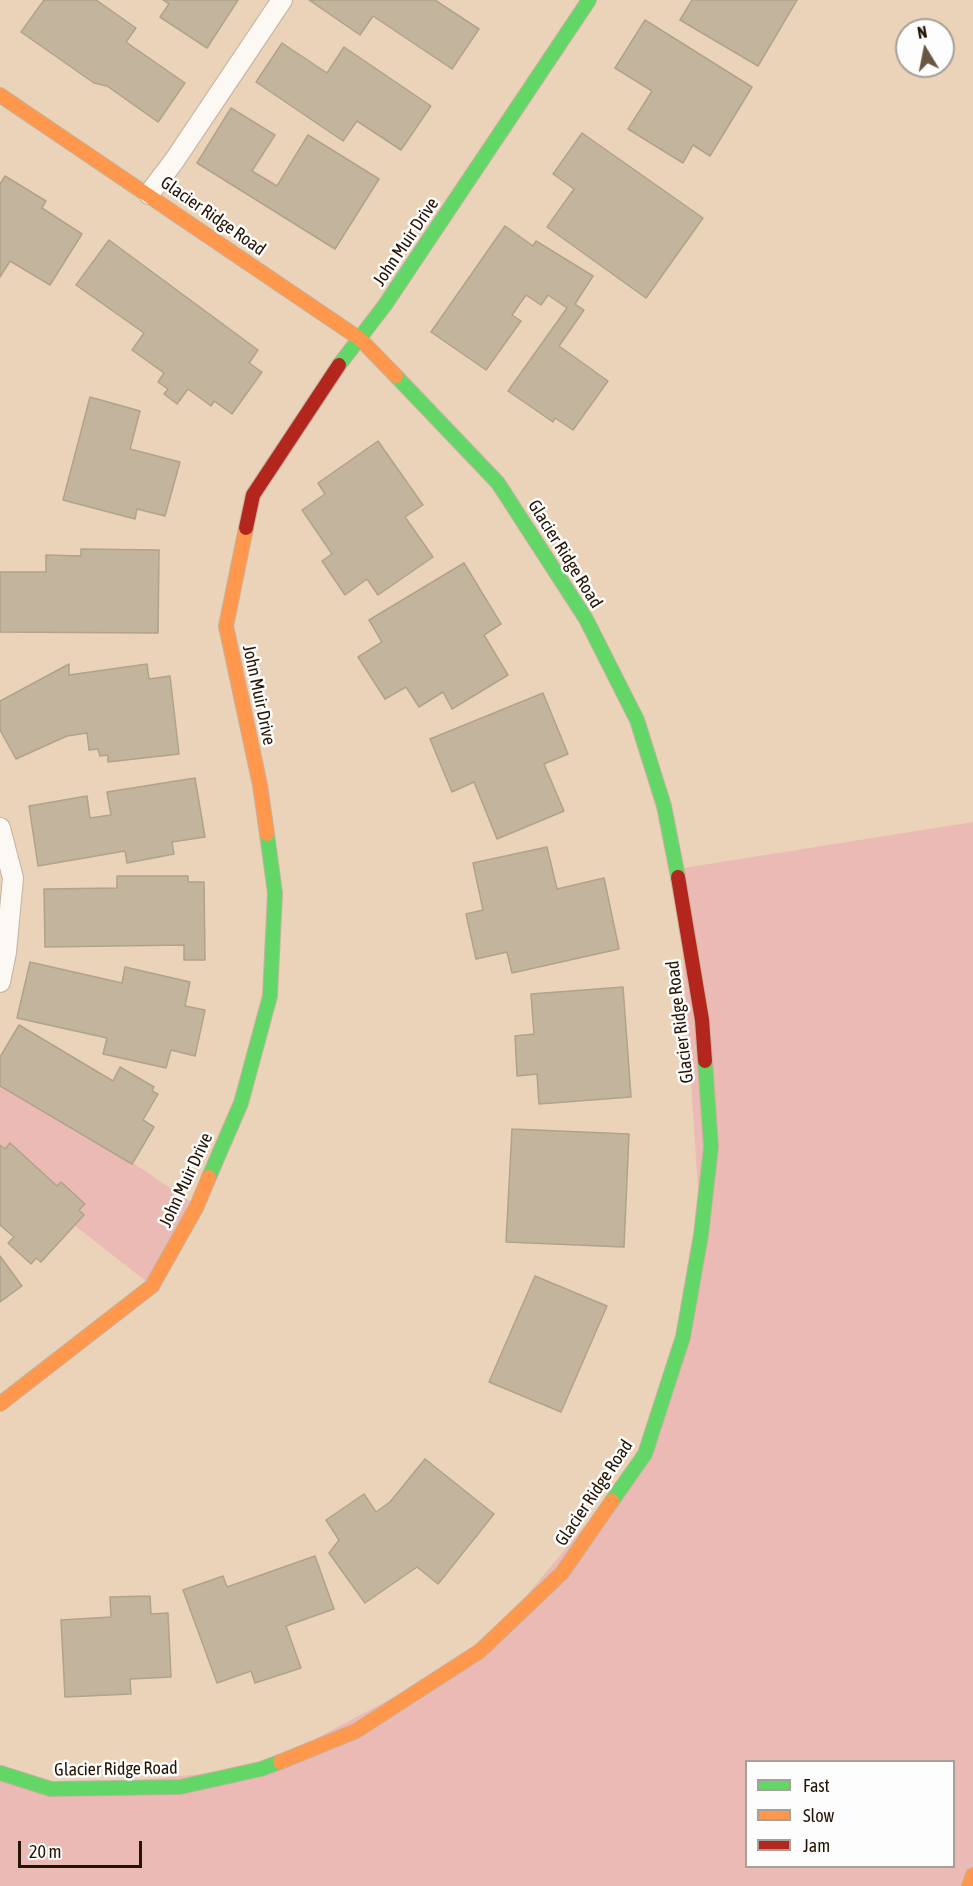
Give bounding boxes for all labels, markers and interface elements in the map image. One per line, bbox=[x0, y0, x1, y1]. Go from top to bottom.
north arrow bbox=[895, 18, 955, 78]
text: N bbox=[916, 23, 928, 42]
street label: Glacier Ridge Road bbox=[156, 172, 270, 260]
street label: John Muir Drive bbox=[369, 194, 443, 290]
street label: Glacier Ridge Road bbox=[523, 496, 607, 612]
street label: John Muir Drive bbox=[238, 643, 280, 747]
street label: Glacier Ridge Road bbox=[662, 959, 698, 1085]
street label: John Muir Drive bbox=[155, 1129, 217, 1231]
street label: Glacier Ridge Road bbox=[551, 1436, 637, 1550]
street label: Glacier Ridge Road bbox=[54, 1757, 178, 1781]
legend bbox=[745, 1760, 955, 1868]
text: Fast bbox=[803, 1775, 830, 1796]
text: Slow bbox=[803, 1805, 834, 1826]
scale bar bbox=[21, 1829, 146, 1867]
text: Jam bbox=[803, 1835, 830, 1856]
text: 20 m bbox=[29, 1841, 61, 1862]

